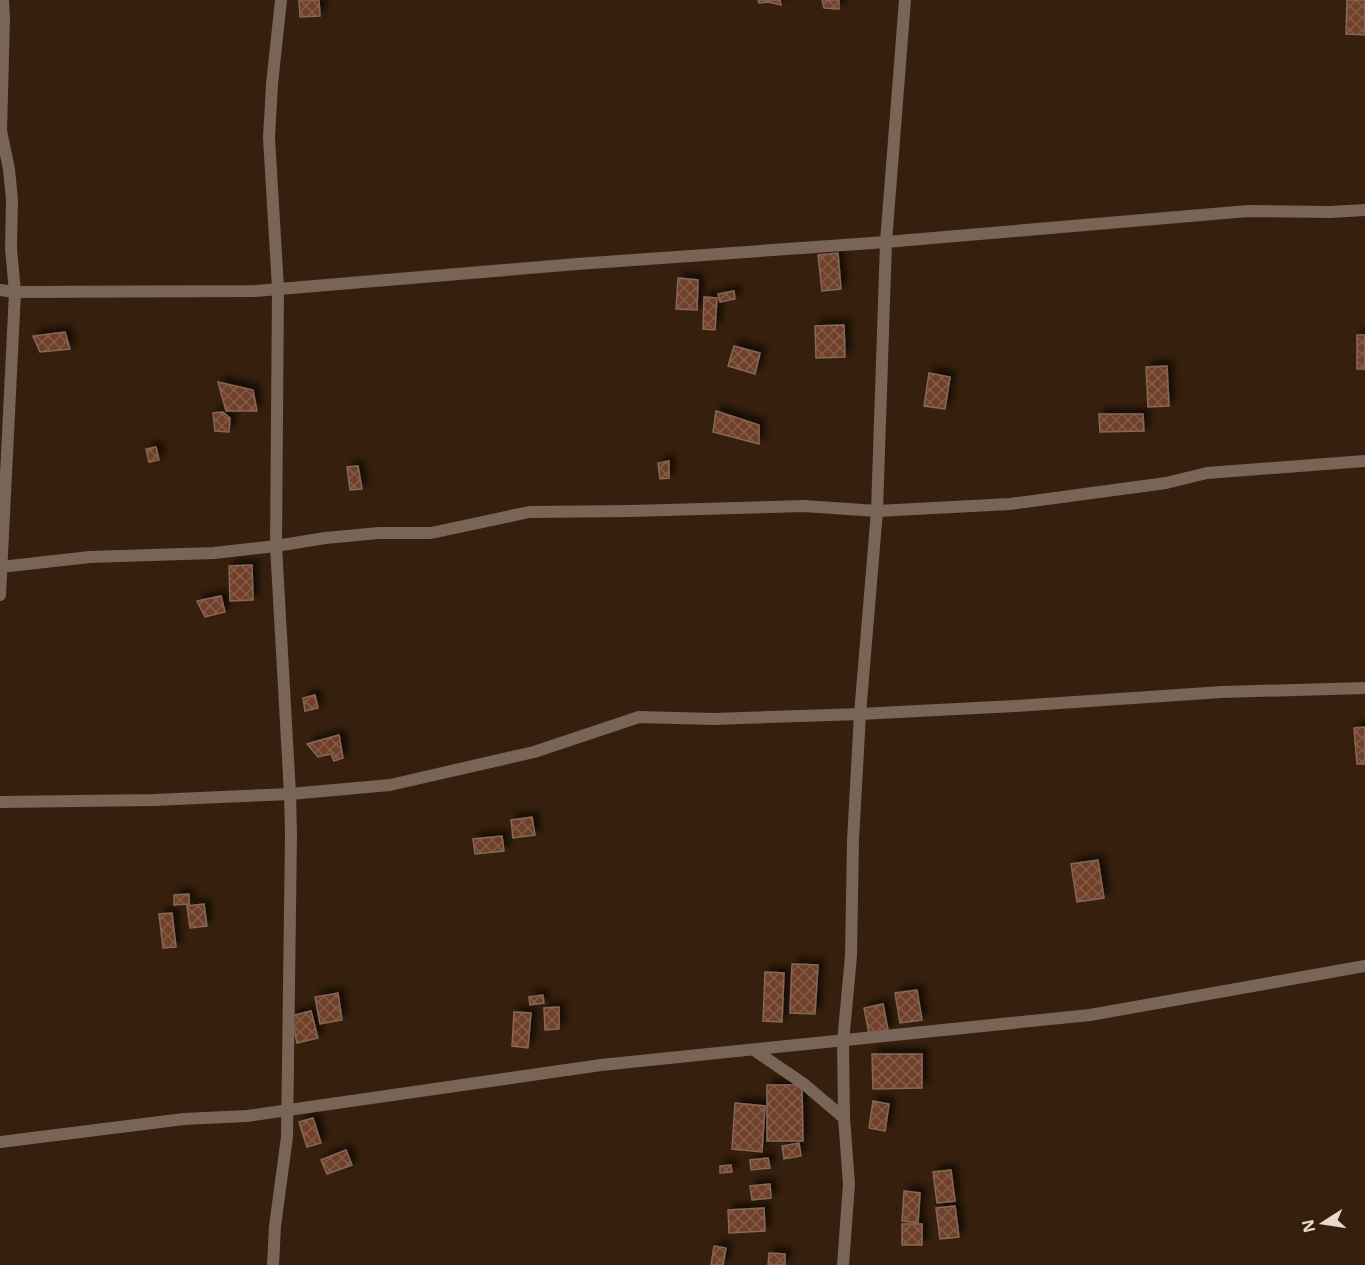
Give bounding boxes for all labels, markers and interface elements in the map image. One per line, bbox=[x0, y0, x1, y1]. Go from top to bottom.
north arrow bbox=[1293, 1193, 1353, 1253]
text: N bbox=[1296, 1217, 1320, 1235]

